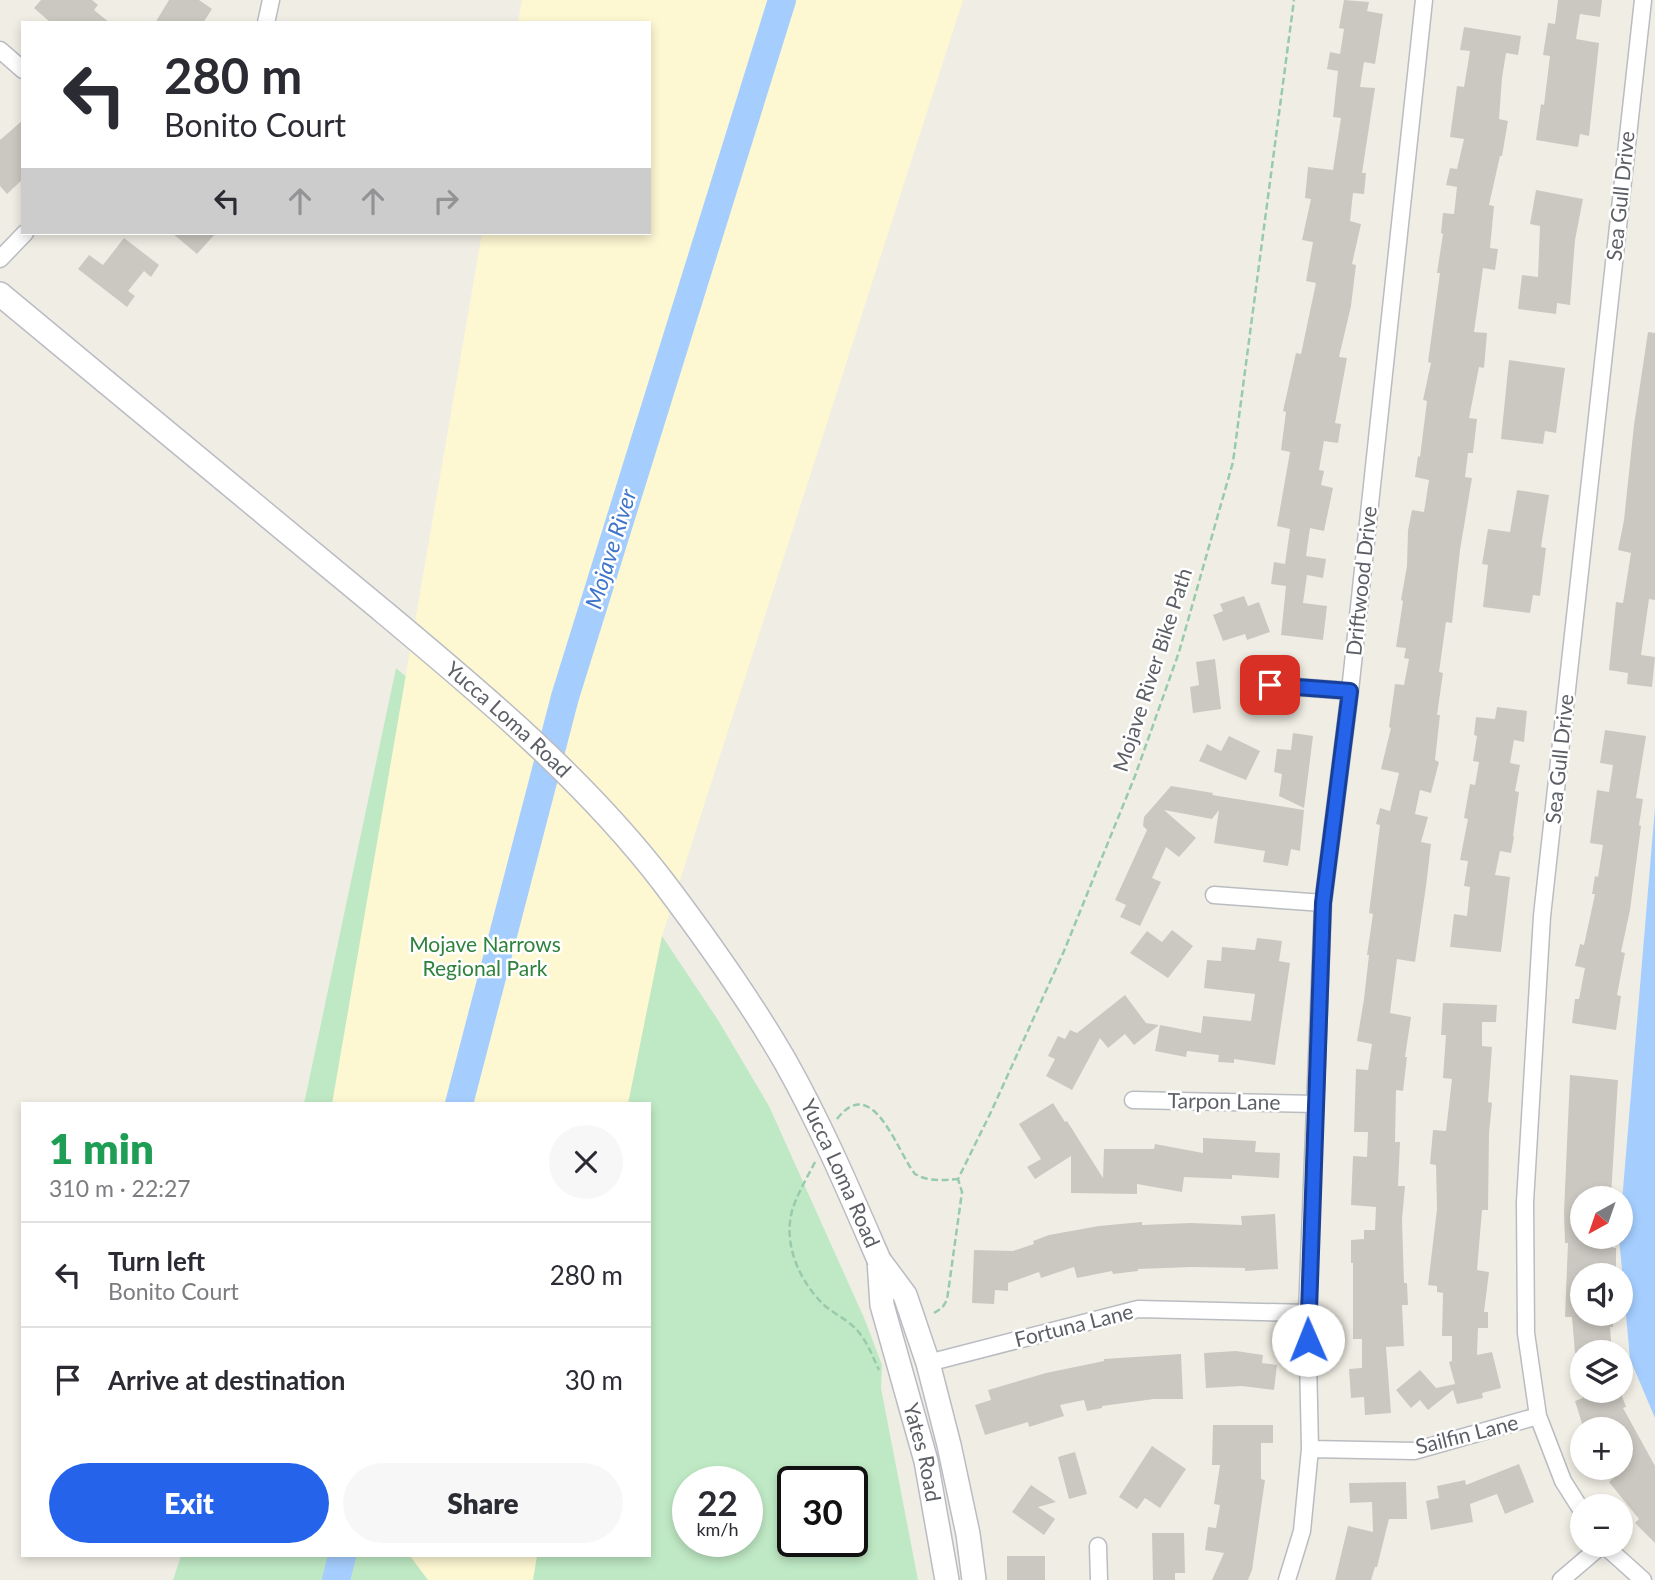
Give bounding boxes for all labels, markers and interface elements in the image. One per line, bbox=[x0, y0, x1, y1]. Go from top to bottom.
text: 280 m bbox=[164, 46, 302, 104]
icon: left bbox=[49, 49, 140, 140]
text: Bonito Court bbox=[164, 105, 346, 144]
street label: Sea Gull Drive bbox=[1600, 130, 1639, 262]
icon: left bbox=[208, 182, 246, 220]
icon: ahead bbox=[281, 182, 319, 220]
icon: ahead bbox=[354, 182, 392, 220]
icon: right bbox=[427, 182, 465, 220]
water label: Mojave River bbox=[579, 484, 642, 612]
street label: Driftwood Drive bbox=[1340, 505, 1381, 657]
street label: Mojave River Bike Path bbox=[1107, 565, 1196, 774]
street label: Yucca Loma Road bbox=[441, 655, 577, 782]
pin bbox=[1240, 655, 1300, 715]
icon: arrive bbox=[1251, 666, 1289, 704]
street label: Sea Gull Drive bbox=[1539, 693, 1578, 825]
park label: Mojave Narrows Regional Park bbox=[409, 931, 561, 980]
street label: Tarpon Lane bbox=[1167, 1087, 1281, 1114]
street label: Yucca Loma Road bbox=[796, 1094, 886, 1251]
text: 1 min bbox=[49, 1123, 154, 1173]
button: close bbox=[549, 1125, 623, 1199]
text: 310 m · 22:27 bbox=[49, 1174, 191, 1202]
north arrow bbox=[1570, 1186, 1633, 1250]
map controls bbox=[1570, 1186, 1633, 1557]
text: Turn left bbox=[108, 1245, 205, 1277]
icon: left bbox=[49, 1256, 87, 1294]
text: 280 m bbox=[550, 1259, 623, 1291]
button: sound bbox=[1570, 1263, 1633, 1326]
text: Bonito Court bbox=[108, 1277, 239, 1305]
street label: Fortuna Lane bbox=[1012, 1298, 1136, 1351]
position arrow bbox=[1271, 1303, 1345, 1377]
button: layers bbox=[1570, 1340, 1633, 1403]
icon: arrive bbox=[49, 1361, 87, 1399]
text: Arrive at destination bbox=[108, 1364, 345, 1396]
text: 30 m bbox=[565, 1364, 623, 1396]
street label: Yates Road bbox=[899, 1400, 947, 1503]
street label: Sailfin Lane bbox=[1413, 1409, 1521, 1458]
button: + bbox=[1570, 1417, 1633, 1480]
button: Exit bbox=[49, 1463, 329, 1543]
button: Share bbox=[343, 1463, 623, 1543]
speed limit sign: 30 bbox=[777, 1466, 868, 1557]
text: 22 bbox=[697, 1481, 738, 1523]
button: − bbox=[1570, 1494, 1633, 1557]
text: km/h bbox=[696, 1518, 739, 1540]

